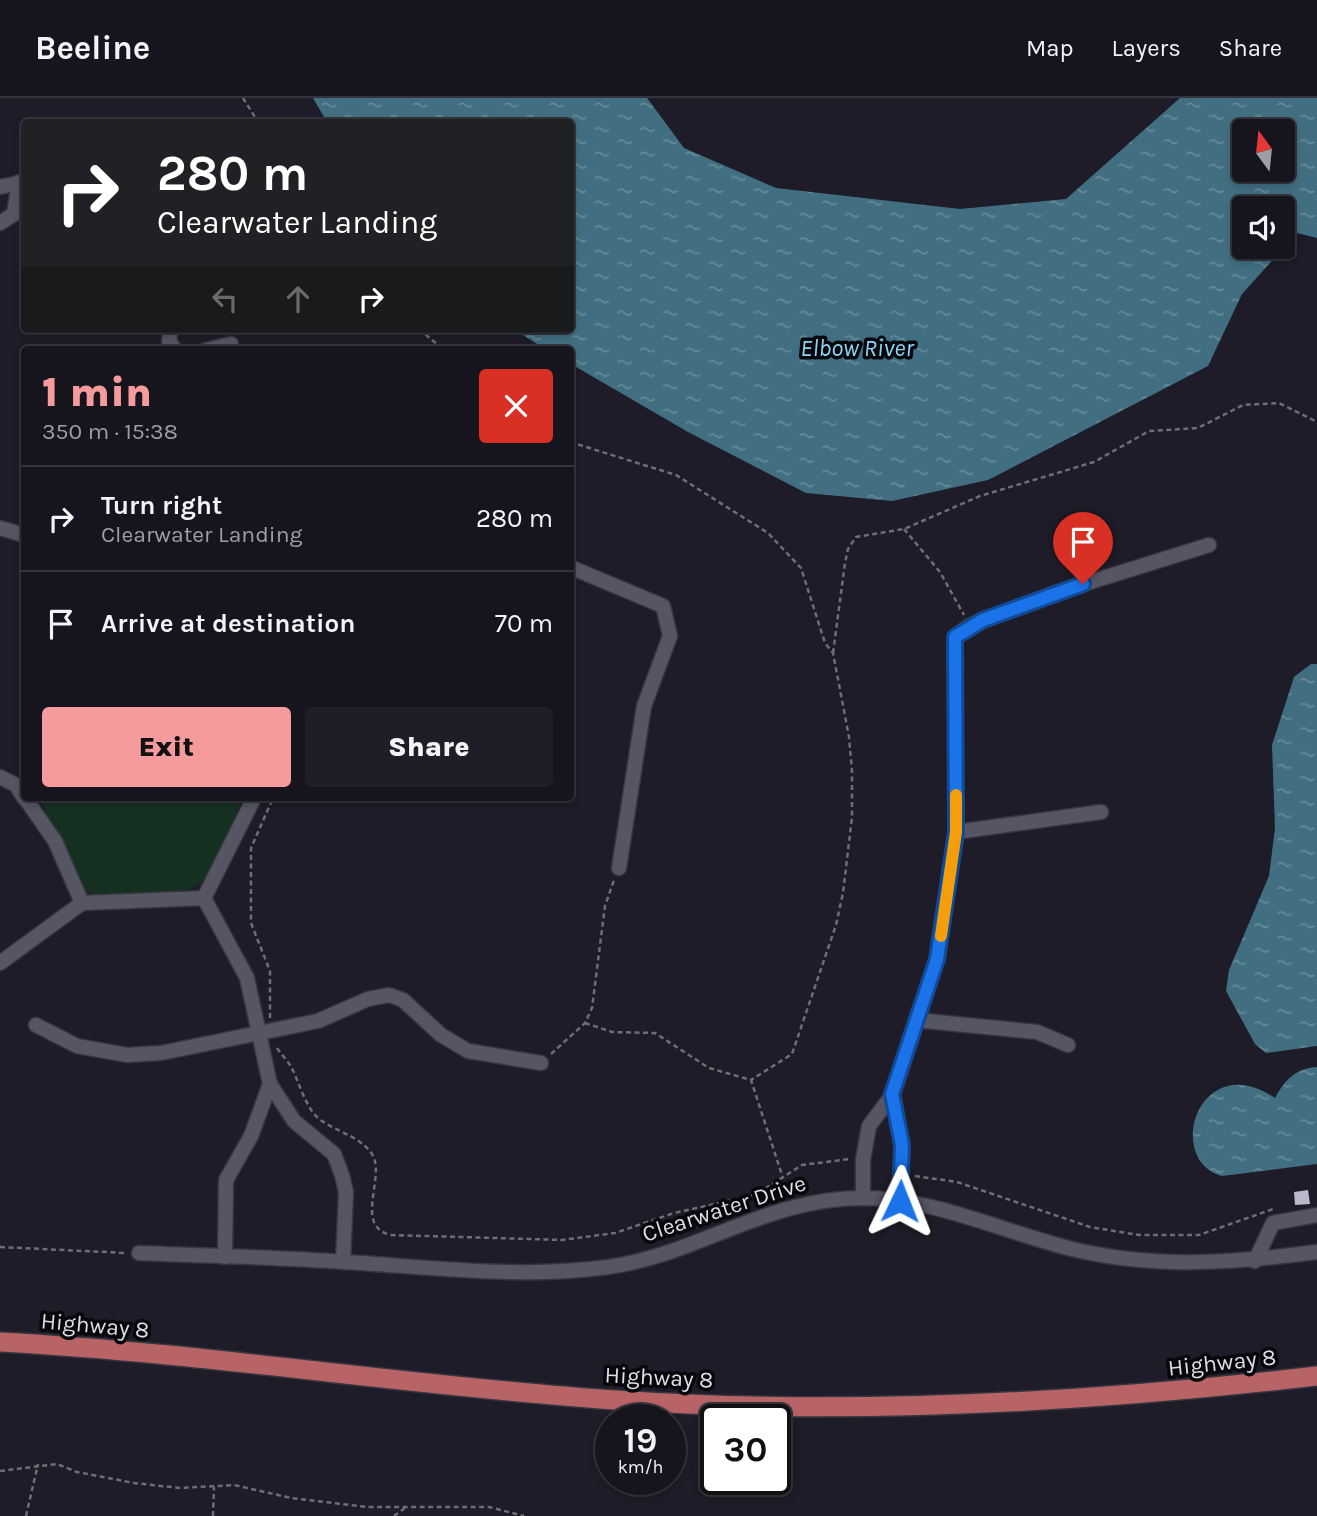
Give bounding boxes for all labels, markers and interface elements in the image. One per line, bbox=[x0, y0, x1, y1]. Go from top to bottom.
text: Beeline bbox=[35, 29, 150, 67]
text: Map bbox=[1026, 34, 1074, 62]
text: Layers bbox=[1112, 34, 1181, 62]
text: Share bbox=[1219, 34, 1282, 62]
north arrow bbox=[1232, 119, 1295, 182]
map controls bbox=[1232, 119, 1295, 259]
text: 280 m bbox=[157, 145, 308, 202]
icon: right bbox=[42, 147, 133, 238]
button: sound bbox=[1232, 196, 1295, 259]
text: Clearwater Landing bbox=[157, 204, 437, 241]
icon: left bbox=[206, 280, 244, 318]
icon: ahead bbox=[279, 280, 317, 318]
icon: right bbox=[352, 280, 390, 318]
water label: Elbow River bbox=[800, 334, 914, 362]
text: 1 min bbox=[42, 367, 152, 417]
button: close bbox=[479, 369, 553, 443]
text: 350 m · 15:38 bbox=[42, 418, 178, 445]
text: Turn right bbox=[101, 490, 222, 521]
icon: right bbox=[42, 500, 80, 538]
text: 280 m bbox=[476, 503, 553, 534]
pin bbox=[1053, 512, 1113, 584]
text: Clearwater Landing bbox=[101, 521, 303, 548]
icon: arrive bbox=[1064, 523, 1102, 561]
icon: arrive bbox=[42, 605, 80, 643]
text: Arrive at destination bbox=[101, 608, 355, 639]
text: 70 m bbox=[495, 608, 553, 639]
button: Exit bbox=[42, 707, 291, 787]
button: Share bbox=[305, 707, 553, 787]
position arrow bbox=[863, 1164, 937, 1238]
street label: Clearwater Drive bbox=[639, 1169, 809, 1248]
street label: Highway 8 bbox=[40, 1307, 150, 1344]
street label: Highway 8 bbox=[1167, 1343, 1278, 1382]
street label: Highway 8 bbox=[604, 1361, 714, 1394]
speed limit sign: 30 bbox=[700, 1404, 791, 1495]
text: 19 bbox=[624, 1420, 657, 1461]
text: km/h bbox=[618, 1456, 663, 1478]

